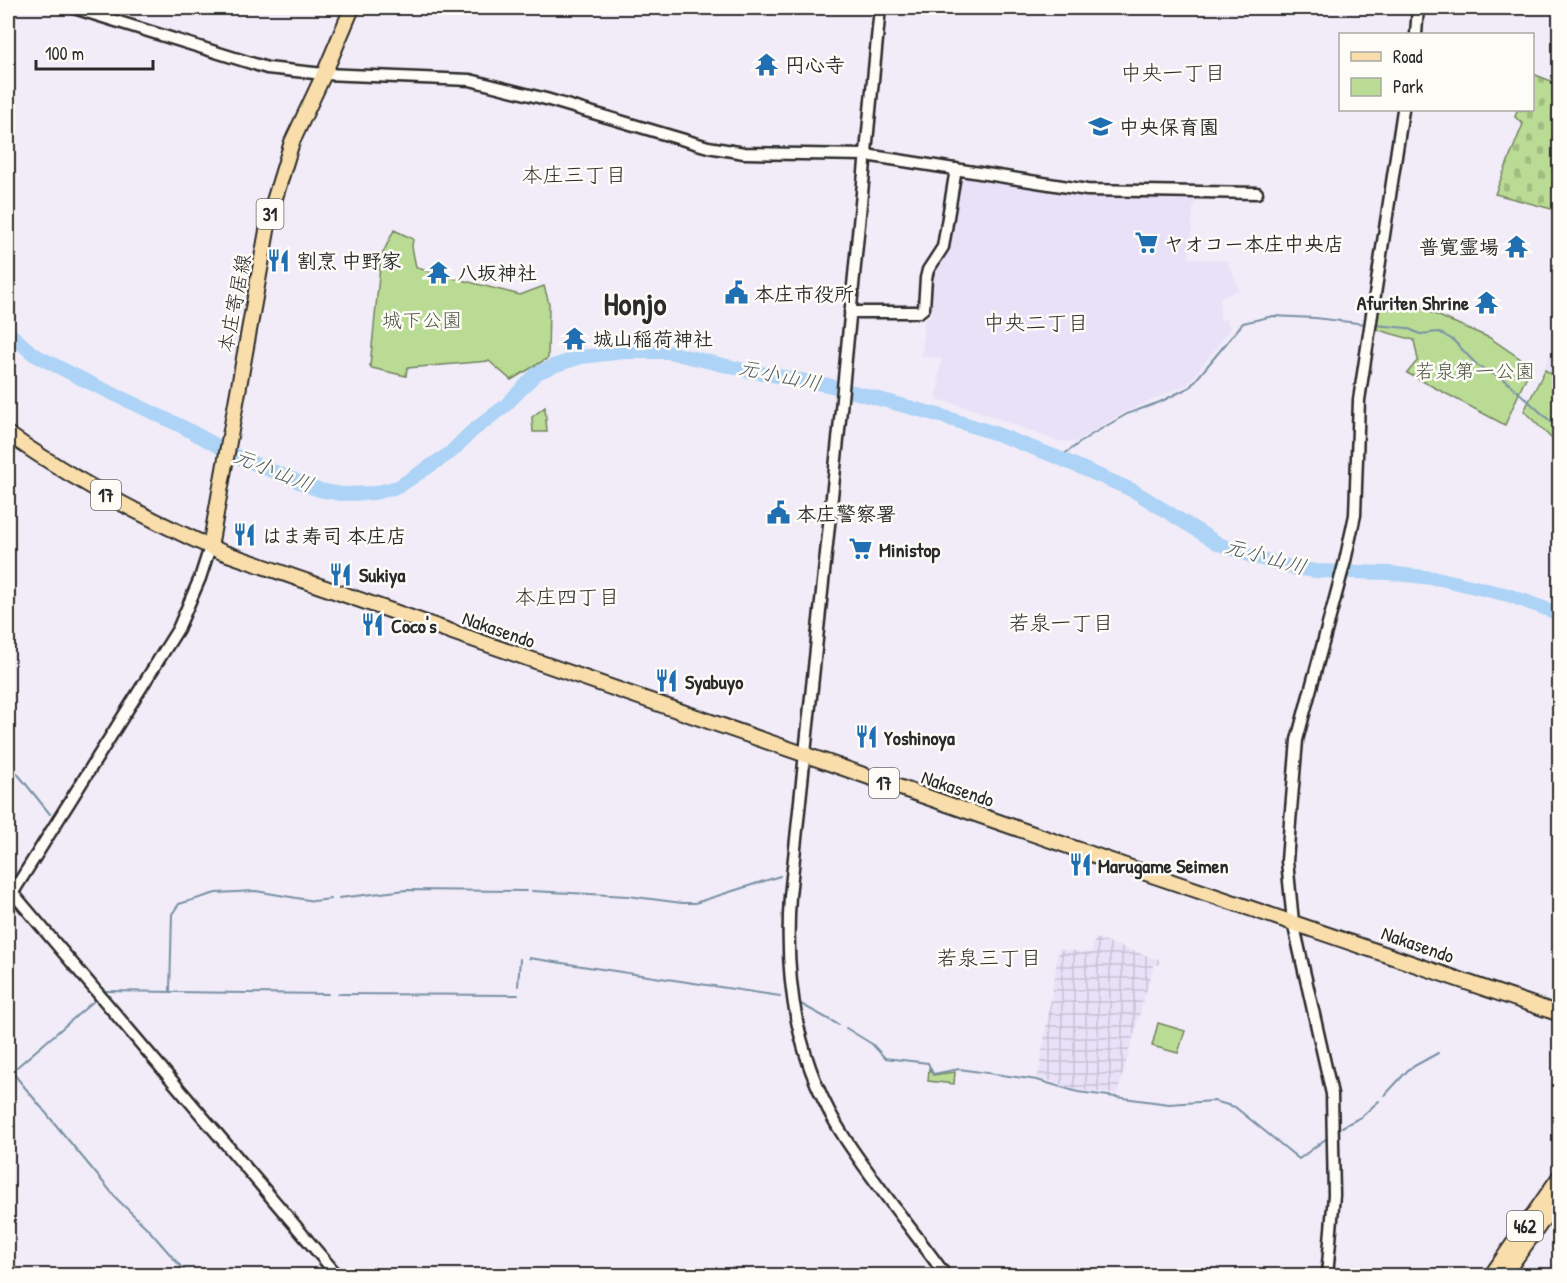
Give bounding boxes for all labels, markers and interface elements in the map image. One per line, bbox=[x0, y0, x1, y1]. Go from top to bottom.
scale bar bbox=[36, 33, 153, 71]
legend bbox=[1339, 33, 1534, 111]
text: 100 m bbox=[45, 41, 84, 66]
text: Road bbox=[1393, 44, 1423, 69]
temple icon: 円心寺 bbox=[754, 51, 780, 77]
place label: 円心寺 bbox=[785, 51, 845, 78]
district label: 中央一丁目 bbox=[1121, 58, 1226, 87]
text: Park bbox=[1393, 74, 1424, 99]
school or university icon: 中央保育園 bbox=[1088, 113, 1114, 139]
place label: 中央保育園 bbox=[1119, 113, 1219, 140]
district label: 本庄三丁目 bbox=[522, 160, 627, 189]
road number: 31 bbox=[256, 199, 284, 229]
supermarket icon: ヤオコー本庄中央店 bbox=[1133, 230, 1159, 256]
place label: ヤオコー本庄中央店 bbox=[1164, 230, 1344, 257]
place label: 普寛霊場 bbox=[1419, 233, 1499, 260]
temple icon: 普寛霊場 bbox=[1504, 233, 1530, 259]
restaurant icon: 割烹 中野家 bbox=[266, 247, 292, 273]
place label: 割烹 中野家 bbox=[297, 247, 402, 274]
street label: 本庄寄居線 bbox=[211, 251, 257, 355]
temple icon: 八坂神社 bbox=[426, 259, 452, 285]
place label: 八坂神社 bbox=[457, 259, 537, 286]
public building icon: 本庄市役所 bbox=[723, 280, 749, 306]
place label: 本庄市役所 bbox=[754, 280, 854, 307]
district label: Honjo bbox=[604, 282, 666, 325]
place label: Afuriten Shrine bbox=[1357, 289, 1469, 316]
temple icon: Afuriten Shrine bbox=[1474, 289, 1500, 315]
park label: 城下公園 bbox=[382, 306, 462, 333]
district label: 中央二丁目 bbox=[984, 308, 1089, 337]
temple icon: 城山稲荷神社 bbox=[562, 325, 588, 351]
place label: 城山稲荷神社 bbox=[593, 325, 713, 352]
water label: 元小山川 bbox=[736, 352, 824, 398]
park label: 若泉第一公園 bbox=[1415, 357, 1535, 384]
water label: 元小山川 bbox=[230, 441, 318, 499]
road number: 17 bbox=[91, 480, 121, 510]
public building icon: 本庄警察署 bbox=[765, 500, 791, 526]
place label: 本庄警察署 bbox=[796, 500, 896, 527]
restaurant icon: はま寿司 本庄店 bbox=[231, 522, 257, 548]
place label: はま寿司 本庄店 bbox=[262, 522, 407, 549]
water label: 元小山川 bbox=[1222, 530, 1310, 582]
supermarket icon: Ministop bbox=[848, 536, 874, 562]
place label: Ministop bbox=[879, 536, 941, 564]
restaurant icon: Sukiya bbox=[328, 561, 354, 587]
place label: Sukiya bbox=[359, 561, 405, 589]
district label: 本庄四丁目 bbox=[515, 582, 620, 611]
street label: Nakasendo bbox=[459, 604, 539, 654]
district label: 若泉一丁目 bbox=[1009, 608, 1114, 637]
restaurant icon: Coco's bbox=[360, 612, 386, 638]
place label: Coco's bbox=[391, 612, 437, 639]
restaurant icon: Syabuyo bbox=[654, 668, 680, 694]
place label: Syabuyo bbox=[685, 668, 743, 696]
restaurant icon: Yoshinoya bbox=[853, 724, 879, 750]
place label: Yoshinoya bbox=[884, 724, 955, 752]
street label: Nakasendo bbox=[918, 763, 998, 813]
road number: 17 bbox=[869, 768, 899, 798]
restaurant icon: Marugame Seimen bbox=[1067, 852, 1093, 878]
place label: Marugame Seimen bbox=[1098, 852, 1229, 880]
street label: Nakasendo bbox=[1378, 919, 1458, 969]
district label: 若泉三丁目 bbox=[937, 943, 1042, 972]
road number: 462 bbox=[1507, 1211, 1543, 1241]

